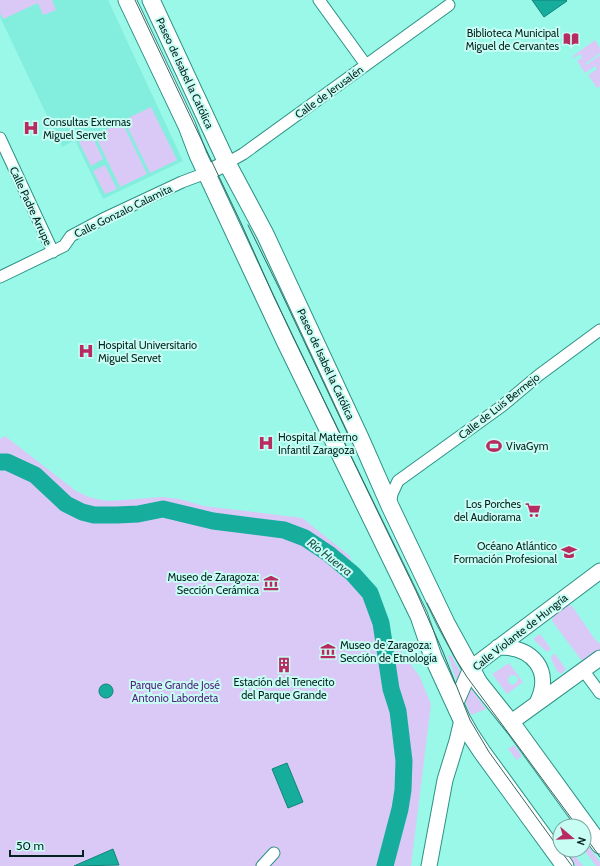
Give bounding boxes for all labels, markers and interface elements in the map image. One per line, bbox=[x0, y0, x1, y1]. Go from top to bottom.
street label: Paseo de Isabel la Católica bbox=[153, 15, 217, 131]
place label: Biblioteca Municipal Miguel de Cervantes bbox=[465, 26, 559, 53]
library icon: Biblioteca Municipal Miguel de Cervantes bbox=[562, 30, 580, 48]
street label: Calle de Jerusalén bbox=[292, 62, 366, 122]
place label: Consultas Externas Miguel Servet bbox=[43, 115, 131, 142]
hospital icon: Consultas Externas Miguel Servet bbox=[22, 119, 40, 137]
street label: Calle Padre Arrupe bbox=[7, 164, 56, 248]
street label: Calle Gonzalo Calamita bbox=[72, 181, 175, 241]
street label: Paseo de Isabel la Católica bbox=[294, 306, 358, 422]
place label: Hospital Universitario Miguel Servet bbox=[98, 338, 197, 365]
hospital icon: Hospital Universitario Miguel Servet bbox=[77, 342, 95, 360]
street label: Calle de Luis Bermejo bbox=[456, 370, 542, 442]
place label: Hospital Materno Infantil Zaragoza bbox=[278, 430, 358, 457]
hospital icon: Hospital Materno Infantil Zaragoza bbox=[257, 434, 275, 452]
sports icon: VivaGym bbox=[485, 437, 503, 455]
place label: VivaGym bbox=[506, 439, 549, 453]
place label: Los Porches del Audiorama bbox=[454, 497, 522, 524]
supermarket icon: Los Porches del Audiorama bbox=[524, 501, 542, 519]
water label: Río Huerva bbox=[305, 535, 355, 579]
place label: Océano Atlántico Formación Profesional bbox=[454, 539, 557, 566]
school or university icon: Océano Atlántico Formación Profesional bbox=[560, 543, 578, 561]
place label: Museo de Zaragoza: Sección Cerámica bbox=[167, 570, 260, 597]
museum icon: Museo de Zaragoza: Sección Cerámica bbox=[262, 574, 280, 592]
street label: Calle Violante de Hungría bbox=[470, 590, 571, 674]
place label: Museo de Zaragoza: Sección de Etnología bbox=[340, 638, 438, 665]
museum icon: Museo de Zaragoza: Sección de Etnología bbox=[319, 642, 337, 660]
building icon: Estación del Trenecito del Parque Grande bbox=[275, 656, 293, 674]
place label: Estación del Trenecito del Parque Grande bbox=[233, 675, 335, 702]
park label: Parque Grande José Antonio Labordeta bbox=[130, 678, 220, 705]
north arrow bbox=[552, 818, 592, 858]
scale bar bbox=[10, 832, 83, 858]
text: N bbox=[574, 835, 589, 847]
text: 50 m bbox=[16, 838, 44, 853]

